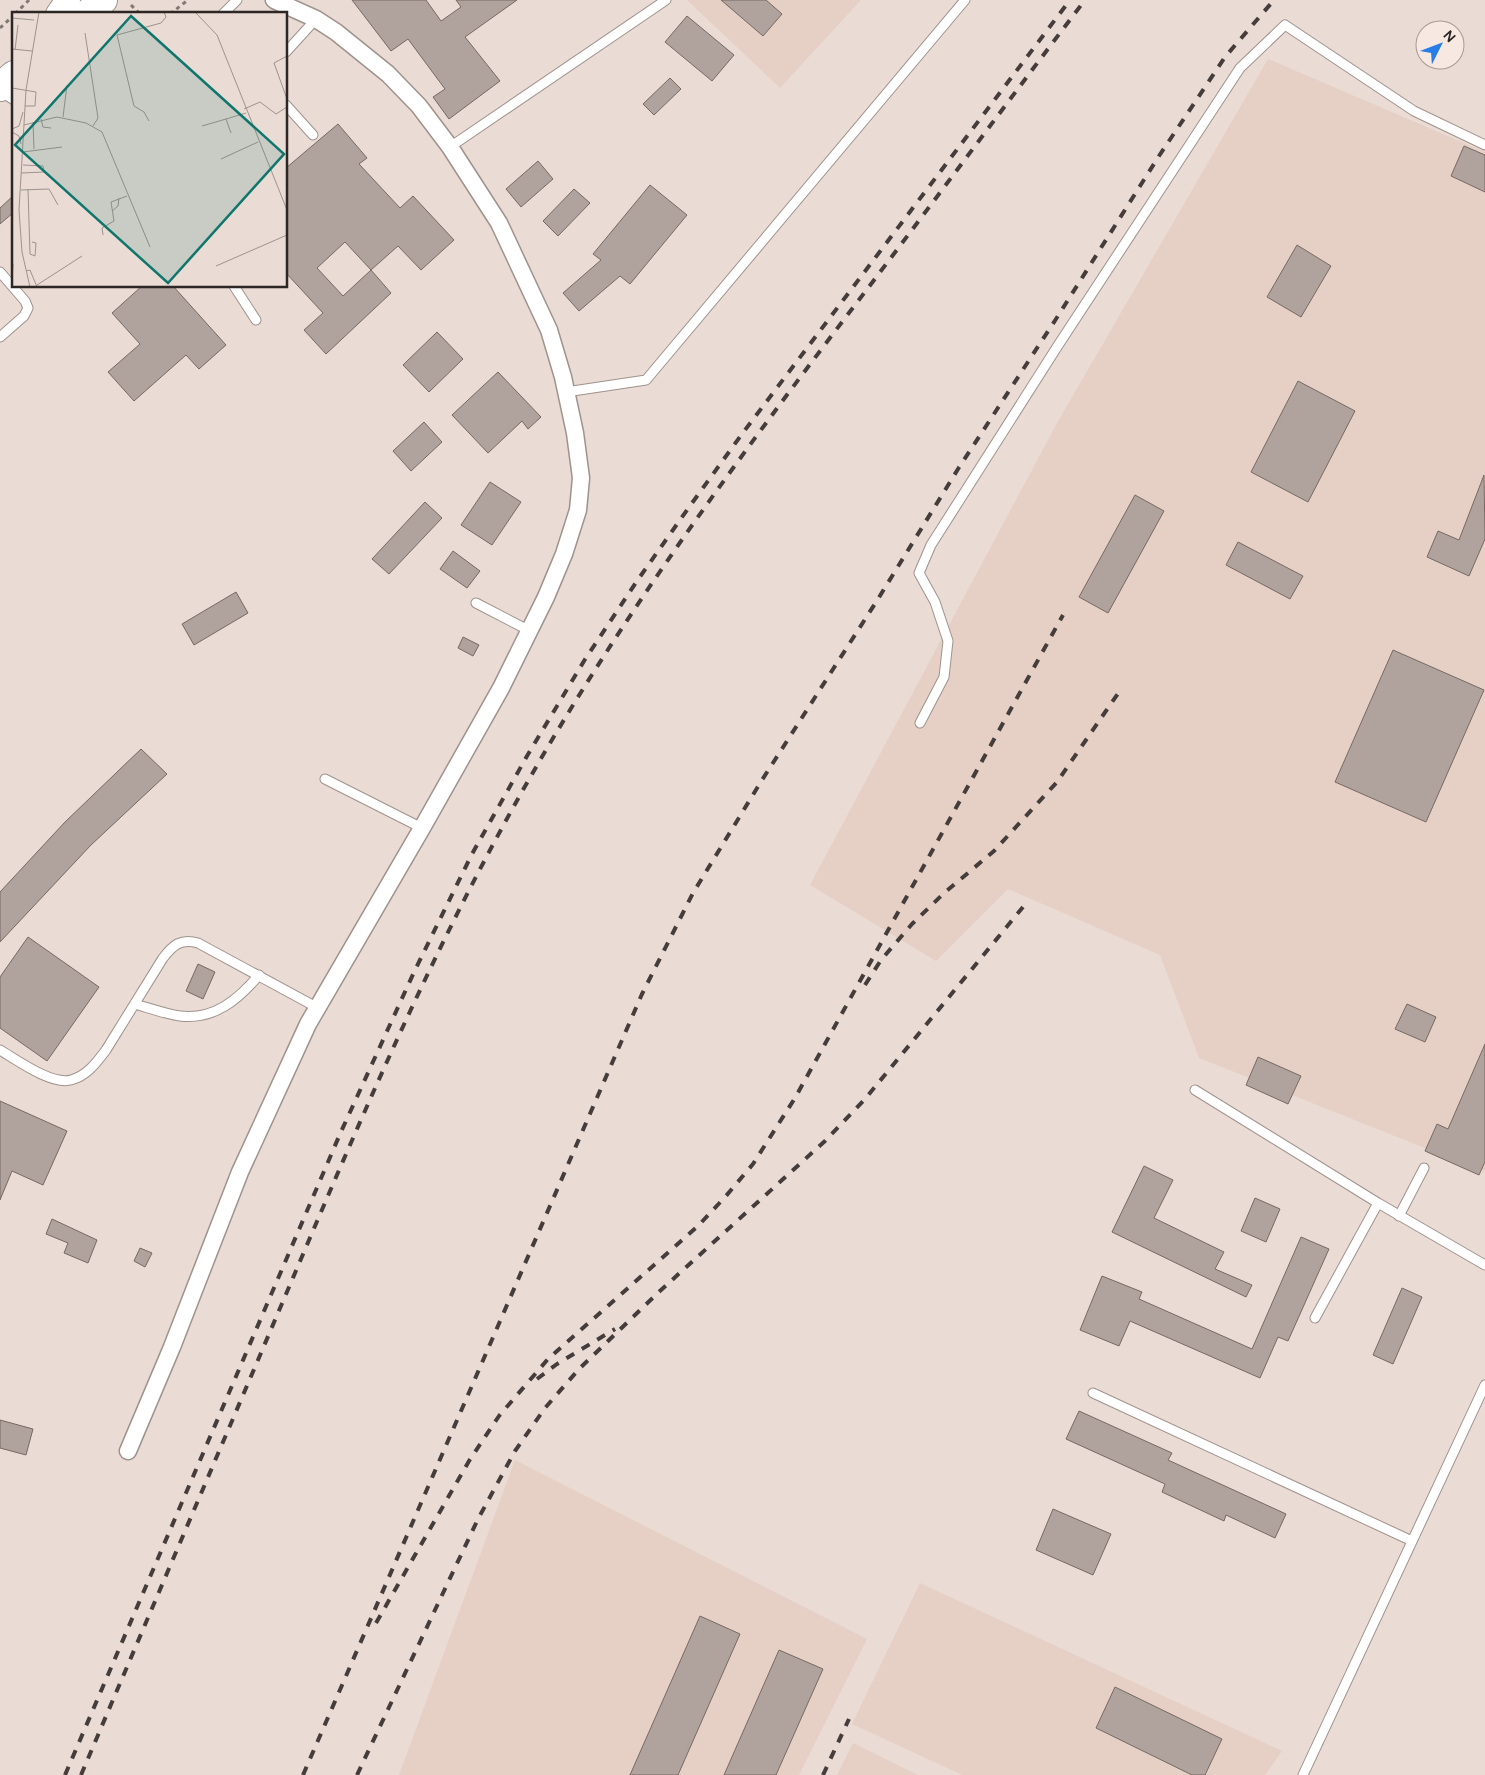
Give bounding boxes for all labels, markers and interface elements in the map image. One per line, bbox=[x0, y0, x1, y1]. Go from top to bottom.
inset map bbox=[12, 12, 288, 288]
north arrow bbox=[1415, 20, 1465, 70]
text: N bbox=[1440, 26, 1460, 46]

